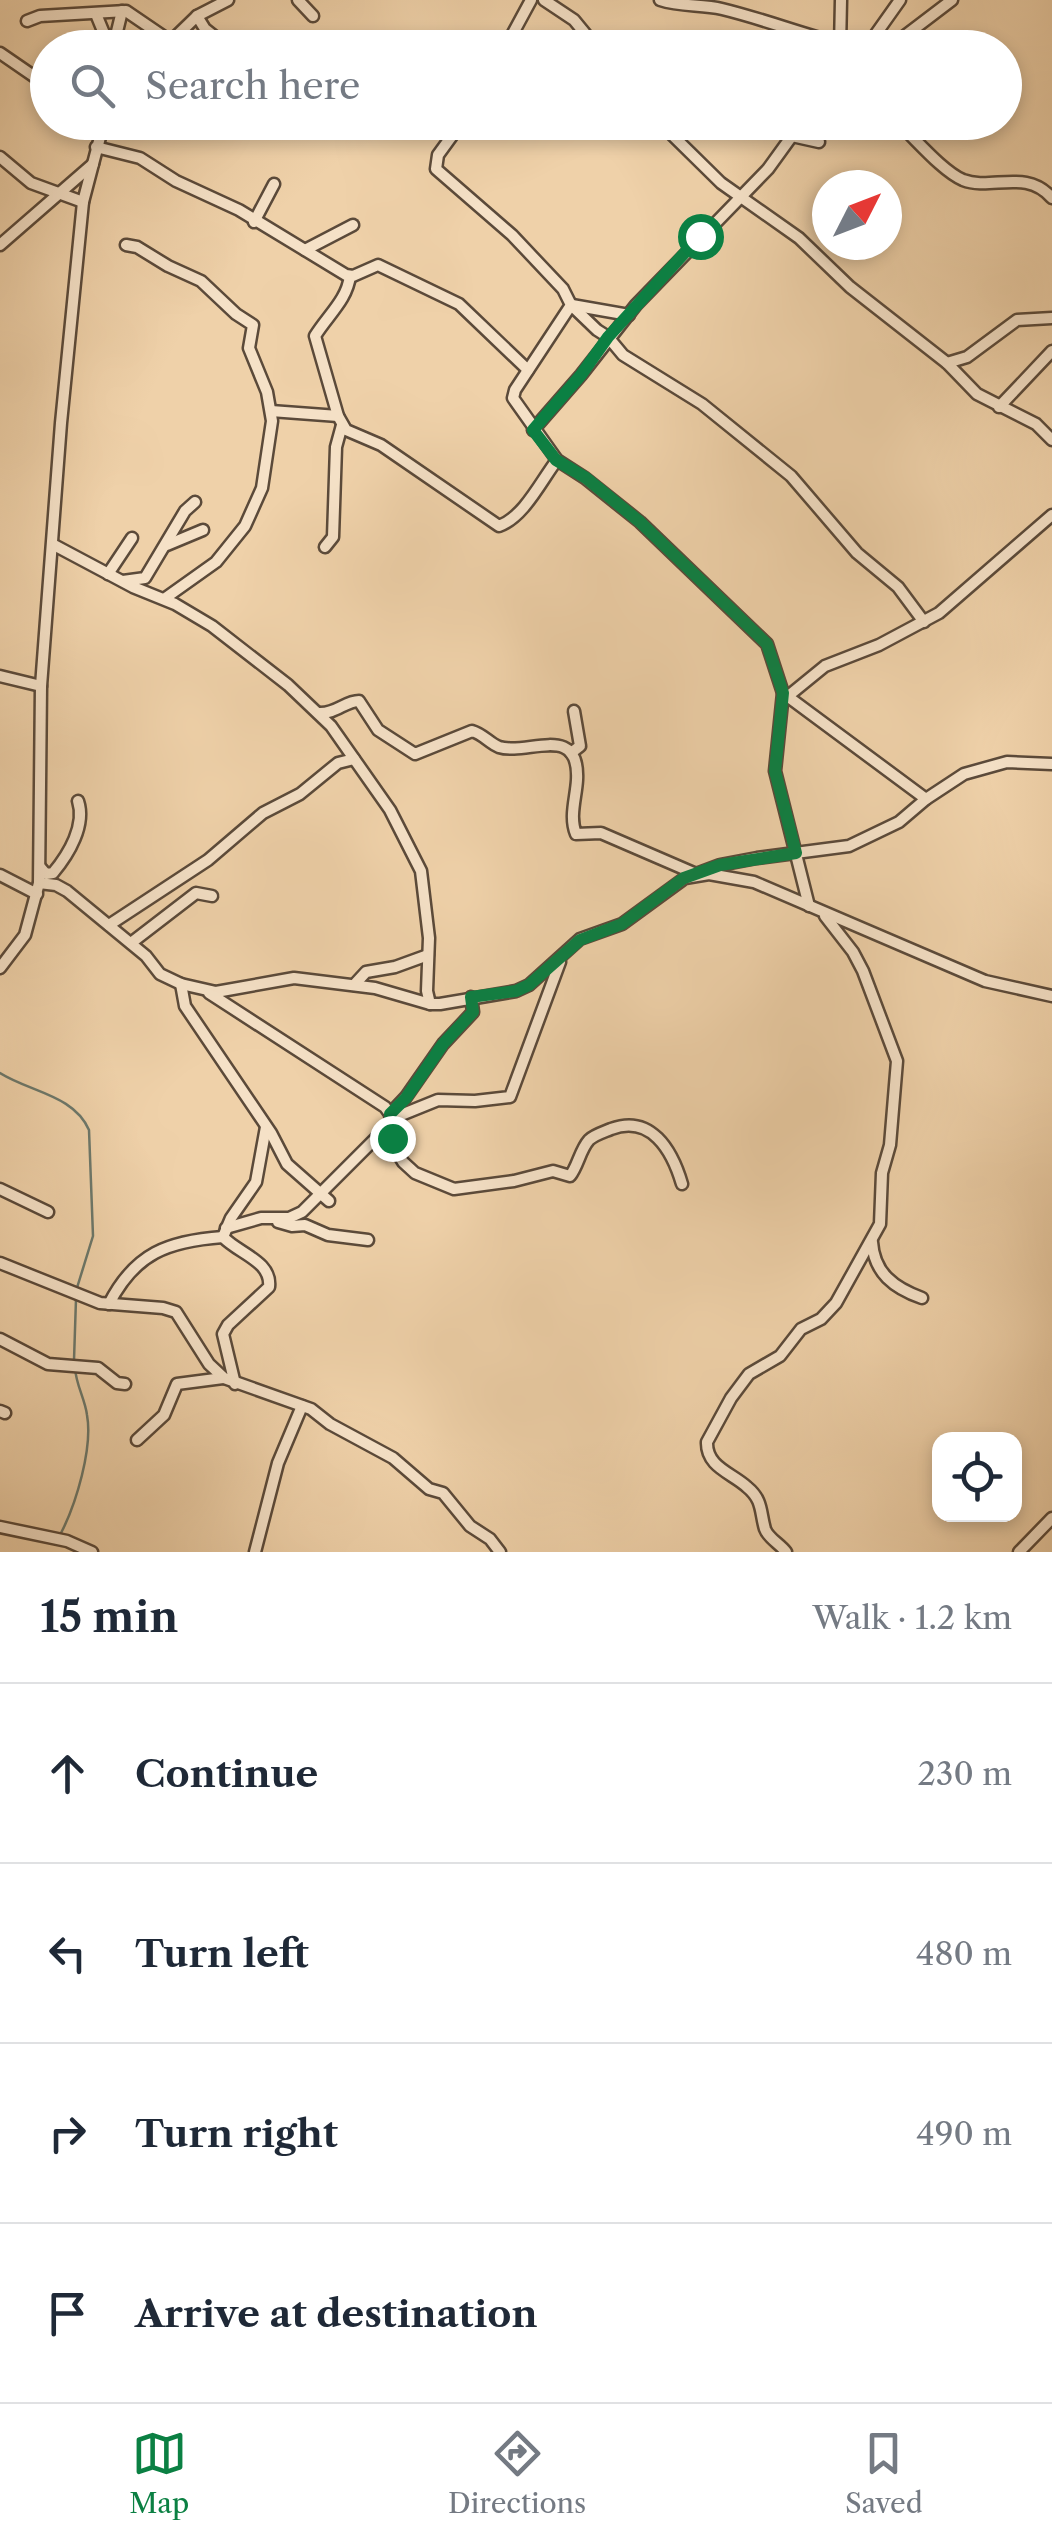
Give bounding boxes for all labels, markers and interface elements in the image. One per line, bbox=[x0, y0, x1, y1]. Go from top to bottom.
search box bbox=[30, 30, 1022, 140]
icon: search bbox=[65, 58, 120, 113]
text: Search here bbox=[145, 62, 360, 109]
north arrow bbox=[812, 170, 902, 260]
route start bbox=[678, 214, 724, 260]
route end bbox=[370, 1116, 416, 1162]
map controls bbox=[932, 1432, 1022, 1522]
button: locate bbox=[932, 1432, 1022, 1522]
text: 15 min bbox=[40, 1591, 178, 1643]
text: Walk · 1.2 km bbox=[812, 1598, 1012, 1637]
icon: ahead bbox=[40, 1746, 95, 1801]
text: Continue bbox=[135, 1750, 318, 1797]
text: 230 m bbox=[917, 1754, 1012, 1793]
icon: left bbox=[40, 1926, 95, 1981]
text: Turn left bbox=[135, 1930, 309, 1977]
text: 480 m bbox=[916, 1934, 1012, 1973]
icon: right bbox=[40, 2106, 95, 2161]
text: Turn right bbox=[135, 2110, 338, 2157]
text: 490 m bbox=[916, 2114, 1012, 2153]
icon: arrive bbox=[40, 2286, 95, 2341]
text: Arrive at destination bbox=[135, 2290, 538, 2337]
tab: Map bbox=[129, 2426, 189, 2520]
tab: Directions bbox=[448, 2426, 586, 2520]
tab: Saved bbox=[845, 2426, 923, 2520]

